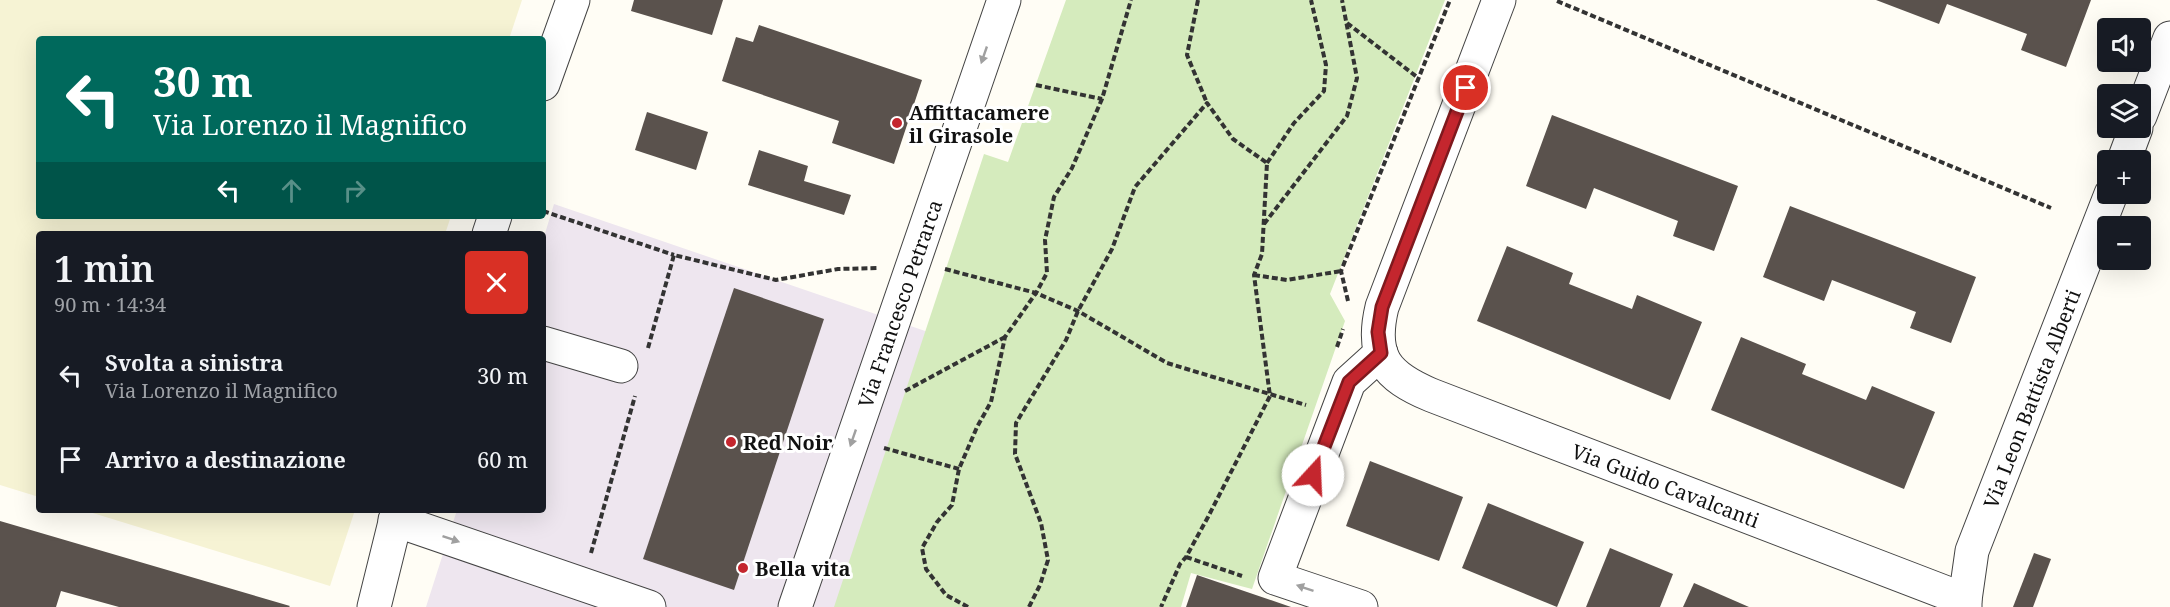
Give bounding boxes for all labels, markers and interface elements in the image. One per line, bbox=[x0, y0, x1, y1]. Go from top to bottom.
map controls bbox=[2097, 18, 2151, 270]
button: sound bbox=[2097, 18, 2151, 72]
one-way arrow bbox=[979, 46, 989, 64]
text: 30 m bbox=[153, 52, 253, 109]
icon: left bbox=[54, 60, 132, 138]
pin bbox=[1440, 62, 1491, 113]
icon: arrive bbox=[1449, 71, 1482, 104]
button: layers bbox=[2097, 84, 2151, 138]
place label: Affittacamere il Girasole bbox=[909, 99, 1049, 149]
text: Via Lorenzo il Magnifico bbox=[153, 106, 467, 143]
marker: Affittacamere il Girasole bbox=[890, 116, 904, 130]
button: + bbox=[2097, 150, 2151, 204]
icon: left bbox=[212, 174, 245, 207]
icon: ahead bbox=[275, 174, 308, 207]
icon: right bbox=[338, 174, 371, 207]
street label: Via Francesco Petrarca bbox=[851, 196, 948, 411]
button: − bbox=[2097, 216, 2151, 270]
text: 1 min bbox=[54, 244, 155, 293]
button: close bbox=[465, 251, 528, 314]
street label: Via Leon Battista Alberti bbox=[1977, 285, 2086, 512]
text: 90 m · 14:34 bbox=[54, 291, 166, 318]
text: Svolta a sinistra bbox=[105, 347, 284, 377]
icon: left bbox=[54, 359, 87, 392]
text: 30 m bbox=[477, 360, 528, 390]
text: Via Lorenzo il Magnifico bbox=[105, 377, 338, 404]
place label: Red Noir bbox=[743, 429, 833, 456]
one-way arrow bbox=[848, 429, 858, 447]
marker: Red Noir bbox=[724, 435, 738, 449]
street label: Via Guido Cavalcanti bbox=[1568, 437, 1764, 534]
icon: arrive bbox=[54, 443, 87, 476]
position arrow bbox=[1281, 443, 1345, 507]
text: Arrivo a destinazione bbox=[105, 444, 346, 474]
text: 60 m bbox=[477, 444, 528, 474]
one-way arrow bbox=[442, 535, 460, 545]
place label: Bella vita bbox=[755, 555, 850, 582]
marker: Bella vita bbox=[736, 561, 750, 575]
one-way arrow bbox=[1296, 583, 1314, 592]

